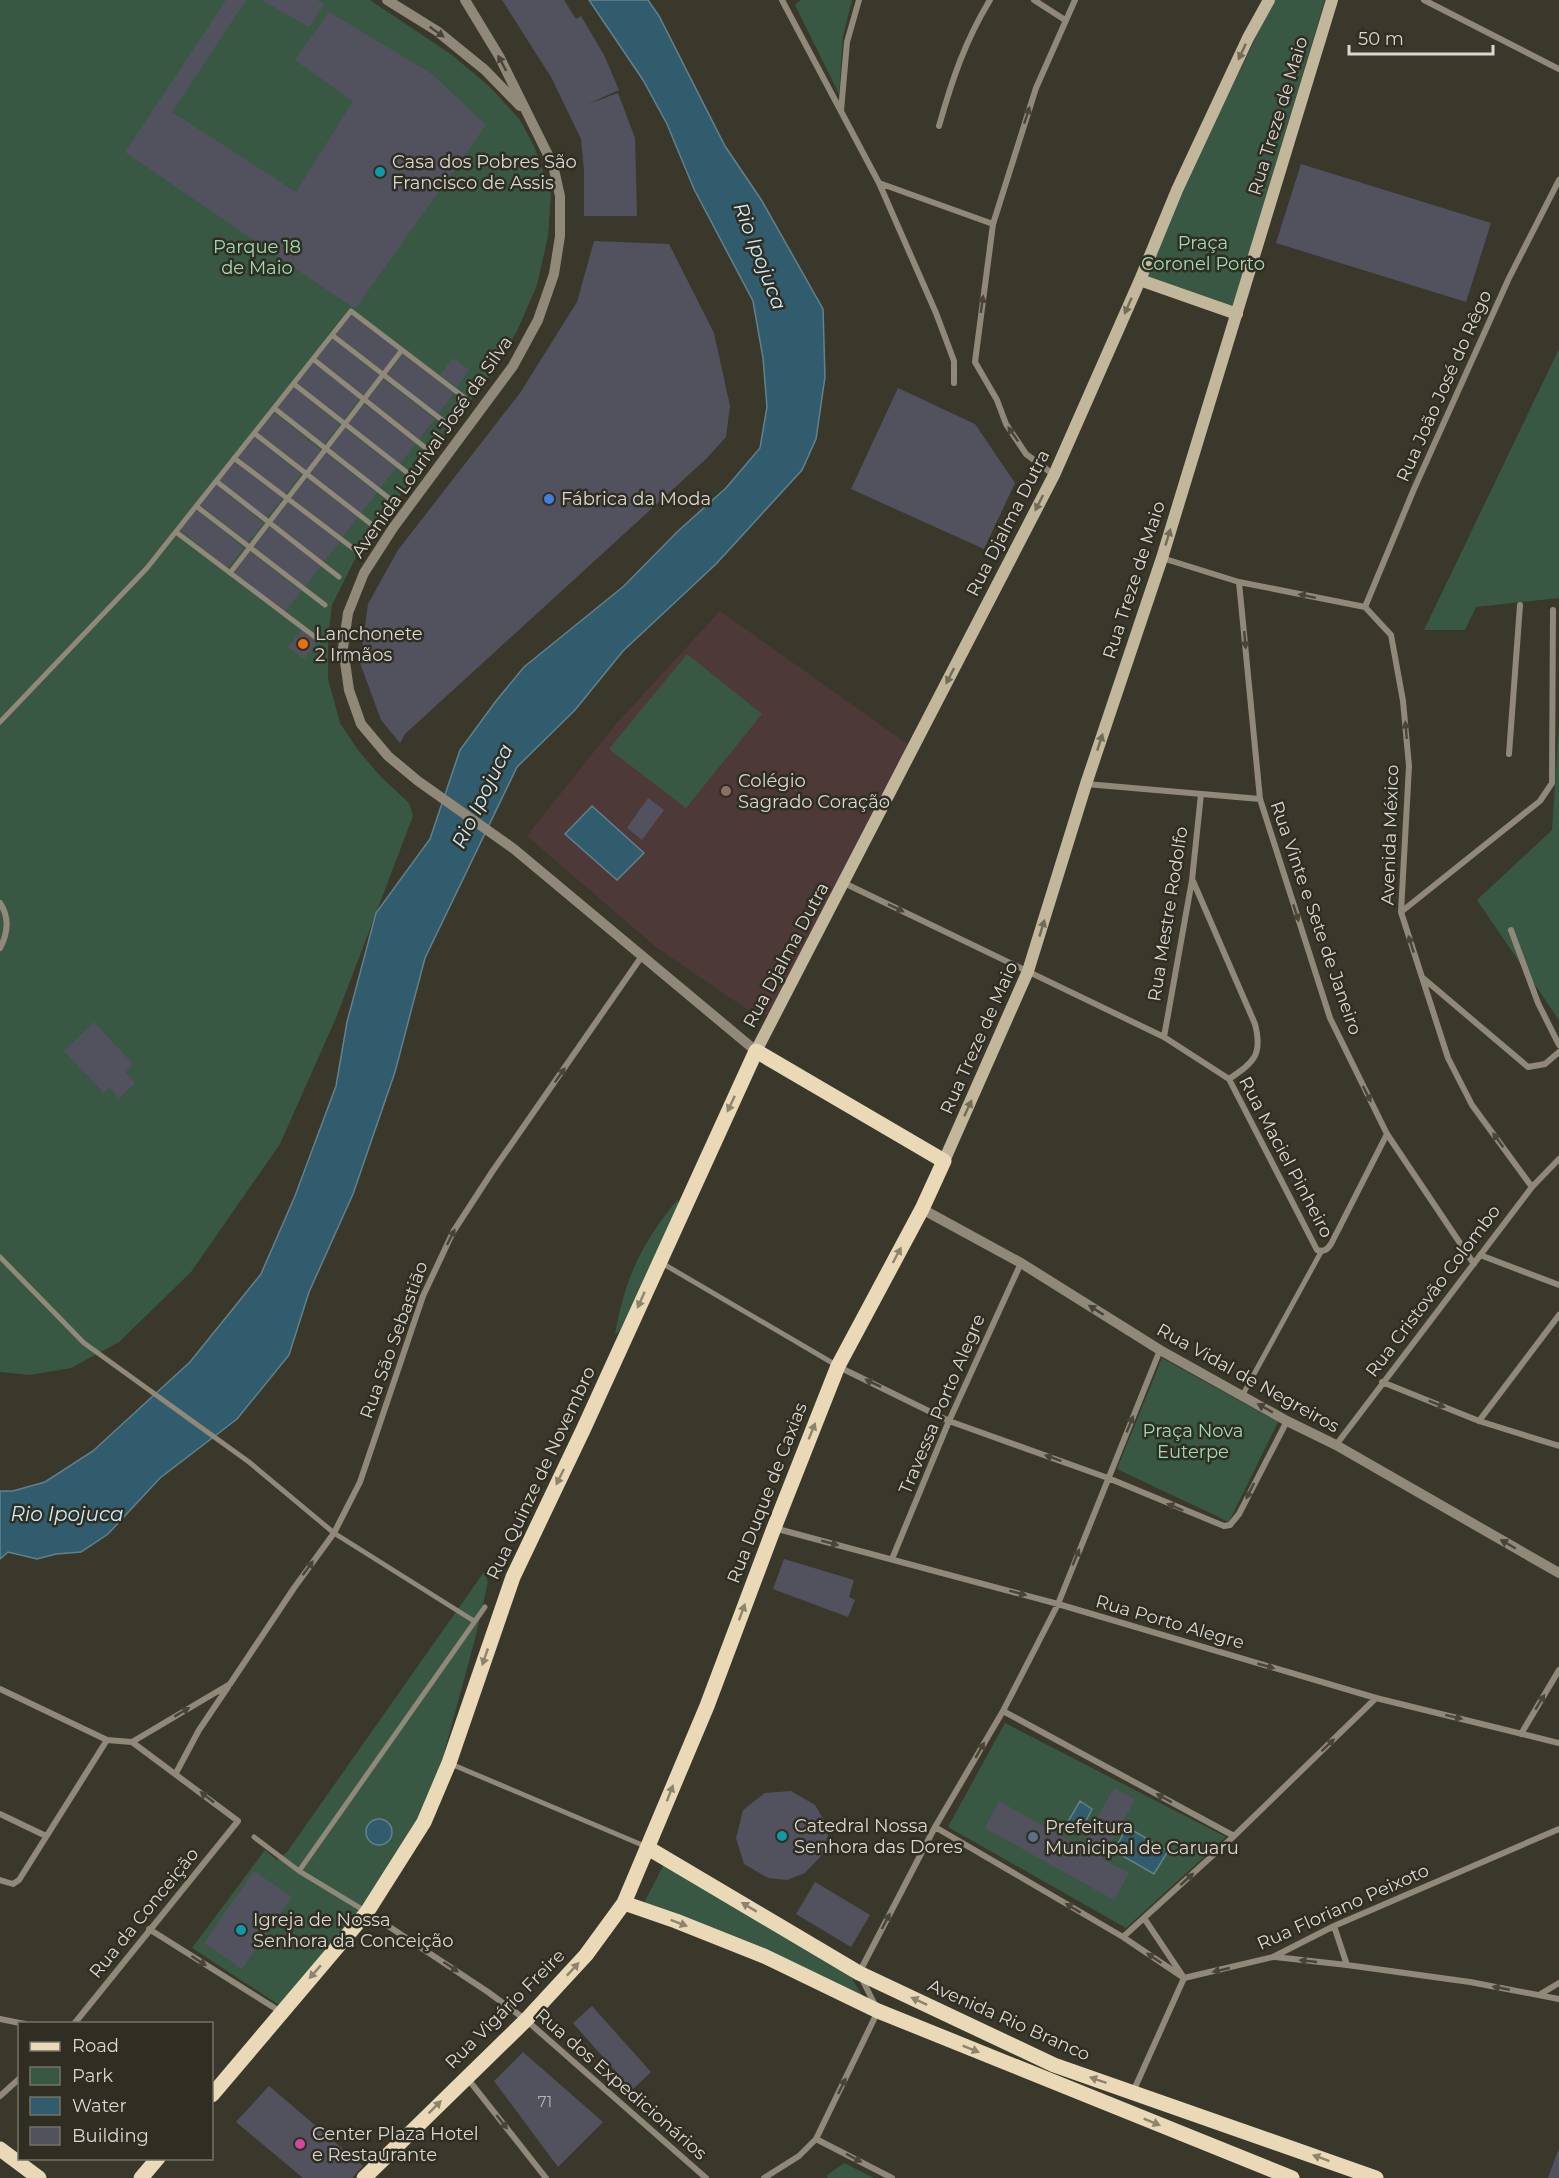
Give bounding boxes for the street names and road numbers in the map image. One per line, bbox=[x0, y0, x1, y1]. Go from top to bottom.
street label: Rua Treze de Maio bbox=[1243, 34, 1313, 198]
street label: Rua João José do Rêgo bbox=[1392, 287, 1496, 485]
street label: Avenida Lourival José da Silva bbox=[347, 332, 517, 562]
street label: Rua Djalma Dutra bbox=[962, 446, 1054, 600]
street label: Rua Treze de Maio bbox=[1098, 498, 1170, 662]
street label: Avenida México bbox=[1377, 764, 1403, 906]
street label: Rua Vinte e Sete de Janeiro bbox=[1266, 798, 1366, 1038]
street label: Rua Mestre Rodolfo bbox=[1143, 825, 1193, 1003]
street label: Rua Djalma Dutra bbox=[738, 879, 834, 1031]
street label: Rua Treze de Maio bbox=[935, 958, 1023, 1118]
street label: Rua Maciel Pinheiro bbox=[1234, 1073, 1338, 1241]
street label: Rua Cristovão Colombo bbox=[1361, 1200, 1505, 1382]
street label: Rua São Sebastião bbox=[355, 1258, 433, 1422]
street label: Travessa Porto Alegre bbox=[894, 1311, 990, 1497]
street label: Rua Vidal de Negreiros bbox=[1153, 1319, 1343, 1437]
street label: Rua Quinze de Novembro bbox=[482, 1363, 600, 1583]
street label: Rua Duque de Caxias bbox=[722, 1399, 812, 1587]
street label: Rua Porto Alegre bbox=[1093, 1590, 1247, 1654]
street label: Rua da Conceição bbox=[85, 1843, 203, 1983]
street label: Rua Floriano Peixoto bbox=[1254, 1859, 1432, 1955]
street label: Rua Vigário Freire bbox=[441, 1944, 570, 2073]
street label: Avenida Rio Branco bbox=[924, 1974, 1094, 2066]
street label: Rua dos Expedicionários bbox=[531, 2004, 711, 2165]

